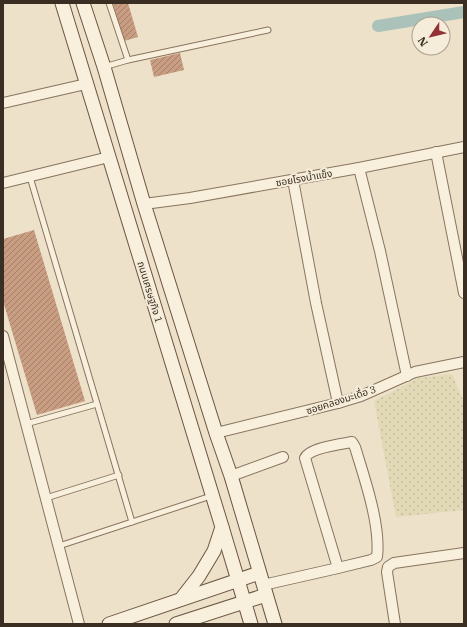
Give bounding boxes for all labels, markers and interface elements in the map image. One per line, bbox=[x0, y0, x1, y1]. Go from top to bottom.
north arrow bbox=[411, 16, 451, 56]
text: N bbox=[414, 34, 431, 49]
street label: ซอยโรงน้ำแข็ง bbox=[275, 166, 333, 189]
street label: ถนนเศรษฐกิจ 1 bbox=[134, 260, 166, 324]
street label: ซอยคลองมะเดื่อ 3 bbox=[304, 382, 378, 417]

